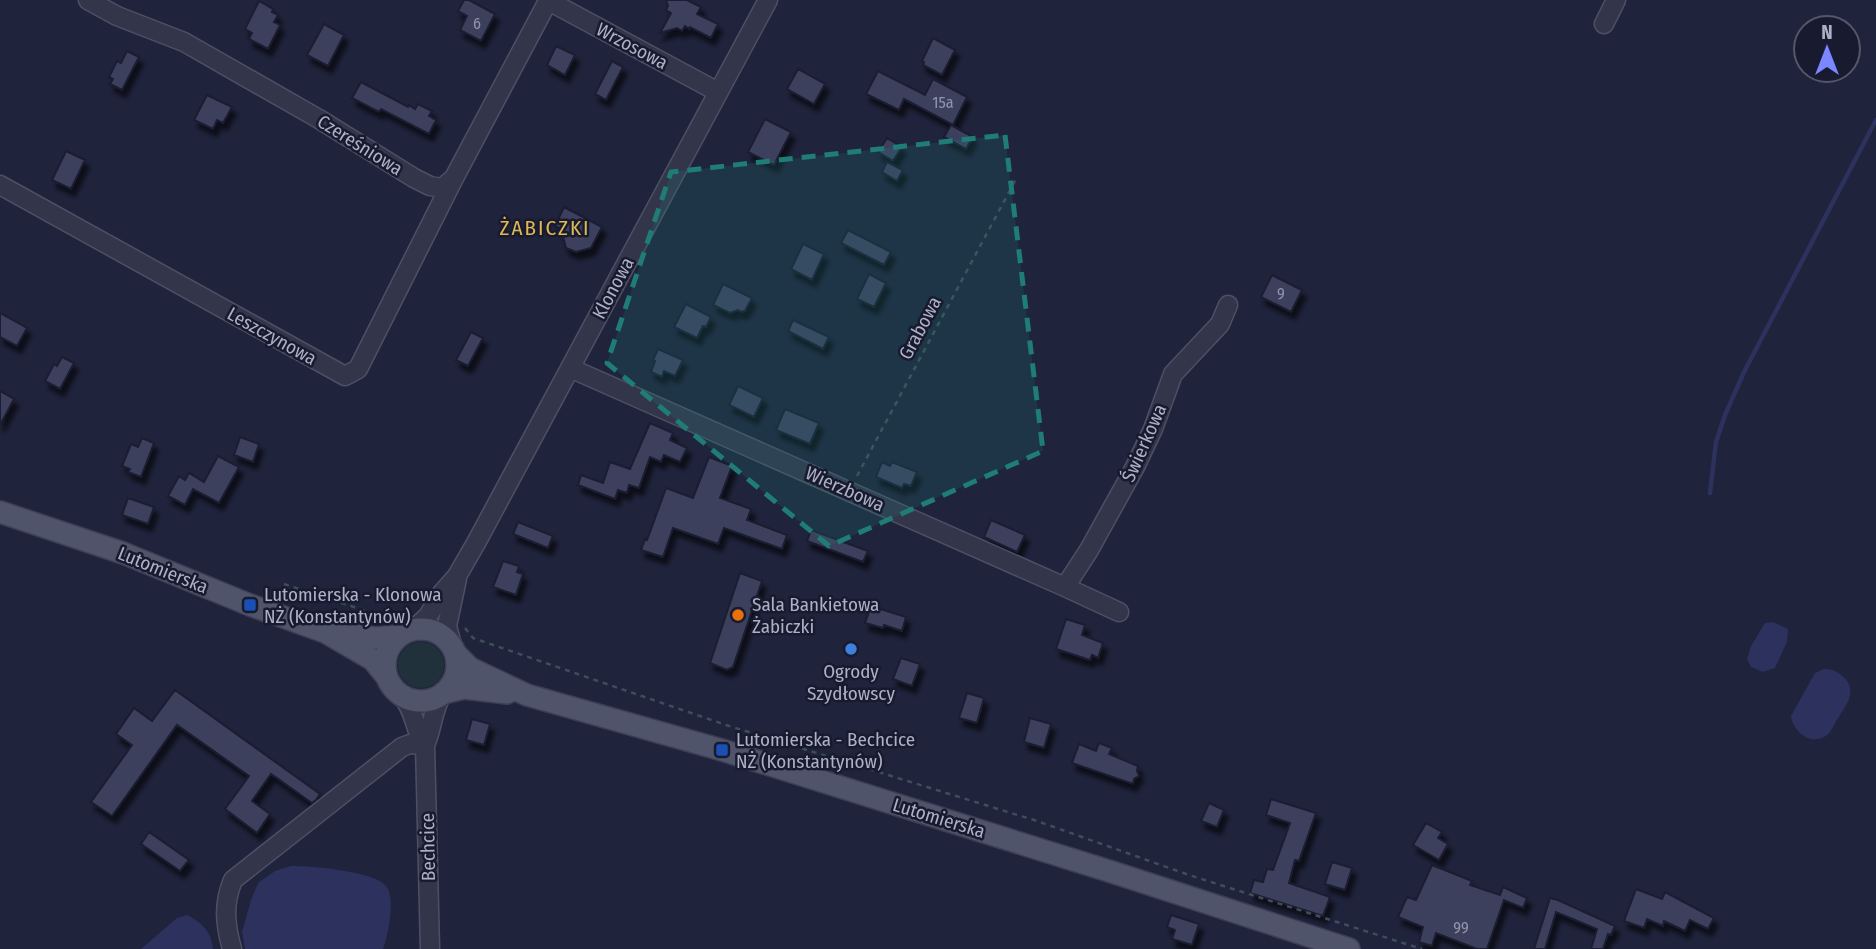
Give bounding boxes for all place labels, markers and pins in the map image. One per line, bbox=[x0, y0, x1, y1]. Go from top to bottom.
place label: Lutomierska - Klonowa NŻ (Konstantynów) bbox=[264, 583, 442, 628]
place label: Sala Bankietowa Żabiczki bbox=[752, 593, 879, 638]
marker: Lutomierska - Klonowa NŻ (Konstantynów) bbox=[242, 597, 258, 613]
marker: Sala Bankietowa Żabiczki bbox=[730, 607, 746, 623]
marker: Ogrody Szydłowscy bbox=[843, 641, 859, 657]
place label: Ogrody Szydłowscy bbox=[807, 660, 895, 705]
place label: Lutomierska - Bechcice NŻ (Konstantynów) bbox=[736, 728, 915, 773]
marker: Lutomierska - Bechcice NŻ (Konstantynów) bbox=[714, 742, 730, 758]

